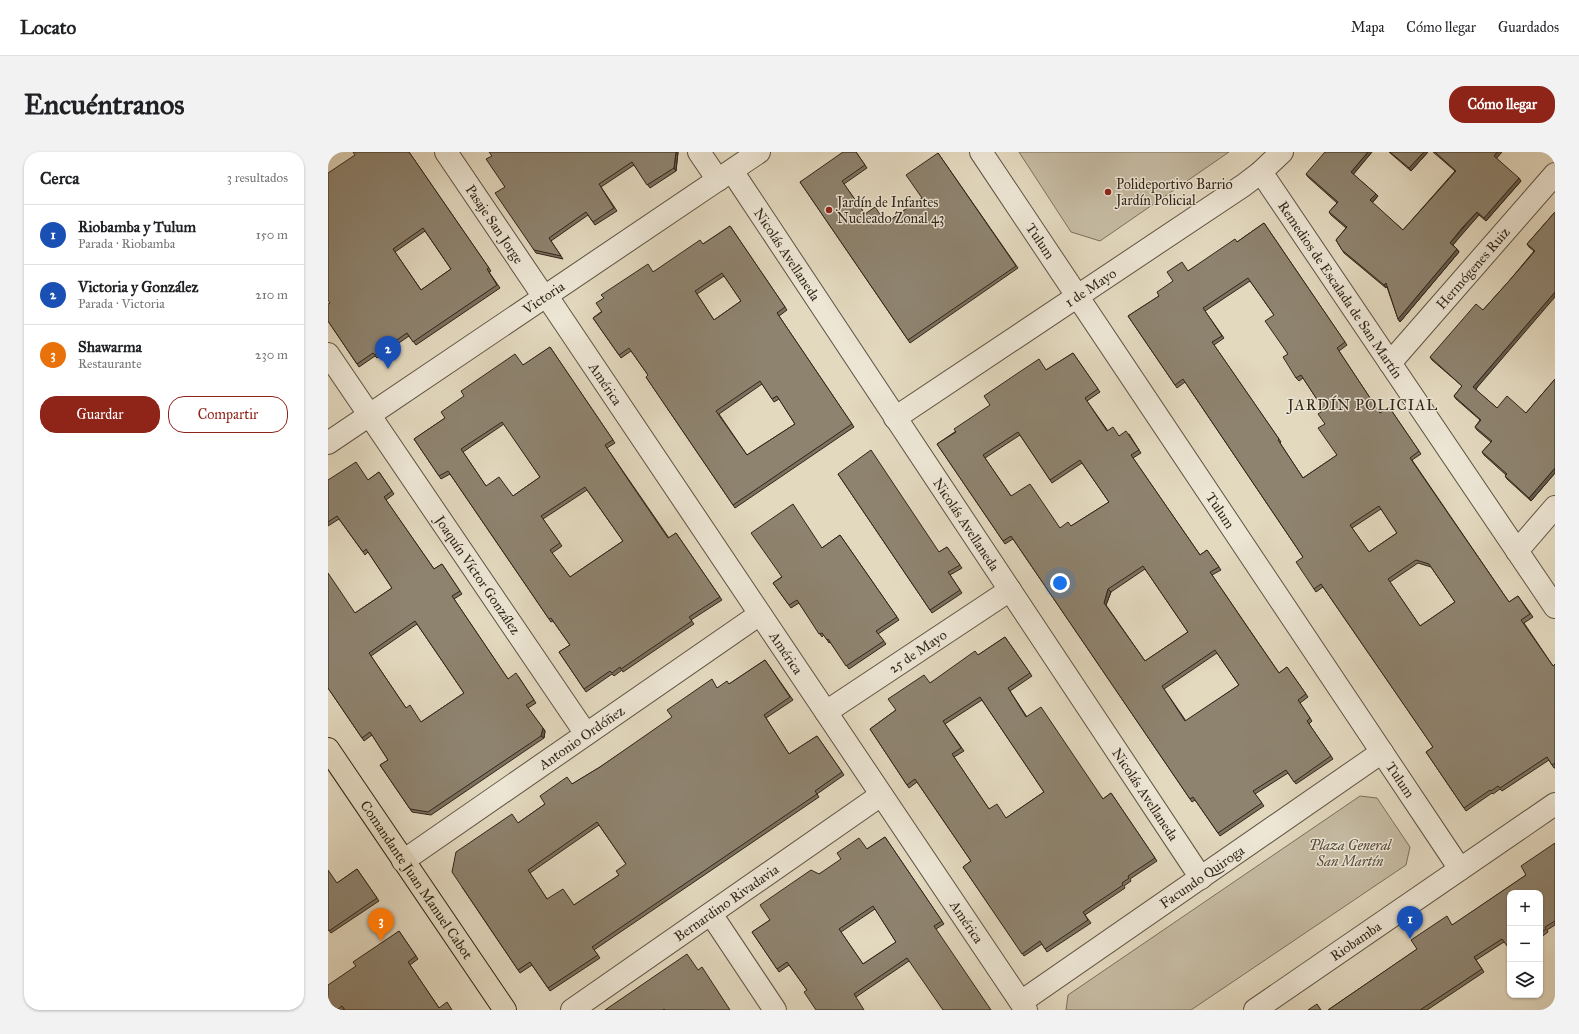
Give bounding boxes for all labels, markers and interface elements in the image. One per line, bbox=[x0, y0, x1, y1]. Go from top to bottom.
text: Locato bbox=[20, 16, 76, 39]
text: Mapa bbox=[1351, 19, 1384, 36]
text: Cómo llegar bbox=[1406, 19, 1476, 36]
text: Guardados bbox=[1498, 19, 1559, 36]
button: Cómo llegar bbox=[1449, 86, 1555, 123]
text: Encuéntranos bbox=[24, 87, 185, 122]
text: Cerca bbox=[40, 168, 79, 189]
text: 3 resultados bbox=[227, 170, 288, 186]
place label: Polideportivo Barrio Jardín Policial bbox=[1114, 176, 1233, 210]
street label: Pasaje San Jorge bbox=[462, 181, 528, 267]
marker: Polideportivo Barrio Jardín Policial bbox=[1103, 187, 1113, 197]
place label: Jardín de Infantes Nucleado Zonal 43 bbox=[835, 194, 944, 227]
street label: Remedios de Escalada de San Martín bbox=[1275, 198, 1407, 382]
street label: Nicolás Avellaneda bbox=[750, 205, 824, 304]
marker: Jardín de Infantes Nucleado Zonal 43 bbox=[824, 205, 834, 215]
text: Riobamba y Tulum bbox=[78, 218, 196, 236]
street label: Tulum bbox=[1022, 220, 1059, 262]
street label: Hermógenes Ruiz bbox=[1432, 223, 1514, 313]
text: 1 bbox=[50, 227, 56, 243]
text: 150 m bbox=[256, 227, 288, 243]
text: Parada · Riobamba bbox=[78, 236, 175, 252]
street label: 1 de Mayo bbox=[1062, 264, 1119, 311]
street label: Victoria bbox=[519, 277, 568, 318]
text: Victoria y González bbox=[78, 278, 199, 296]
text: 2 bbox=[50, 287, 56, 303]
text: 210 m bbox=[255, 287, 288, 303]
text: Parada · Victoria bbox=[78, 296, 165, 312]
pin: 2 bbox=[375, 336, 401, 369]
text: Shawarma bbox=[78, 338, 142, 356]
text: 3 bbox=[50, 347, 56, 363]
text: 230 m bbox=[255, 347, 288, 363]
text: Restaurante bbox=[78, 356, 142, 372]
street label: América bbox=[585, 358, 626, 409]
district label: JARDÍN POLICIAL bbox=[1286, 395, 1438, 415]
button: Guardar bbox=[40, 396, 160, 433]
button: Compartir bbox=[168, 396, 288, 433]
street label: Nicolás Avellaneda bbox=[930, 475, 1003, 574]
street label: Tulum bbox=[1202, 489, 1239, 532]
street label: Joaquín Víctor González bbox=[430, 511, 525, 638]
your location bbox=[1050, 573, 1070, 593]
street label: 25 de Mayo bbox=[885, 626, 950, 677]
street label: América bbox=[765, 627, 807, 678]
street label: Antonio Ordóñez bbox=[534, 702, 628, 774]
street label: Nicolás Avellaneda bbox=[1109, 745, 1182, 844]
street label: Tulum bbox=[1382, 759, 1419, 801]
street label: Comandante Juan Manuel Cabot bbox=[357, 797, 476, 962]
park label: Plaza General San Martín bbox=[1309, 837, 1392, 870]
street label: Facundo Quiroga bbox=[1156, 842, 1247, 912]
street label: Bernardino Rivadavia bbox=[671, 860, 782, 945]
map controls bbox=[1507, 890, 1543, 998]
button: + bbox=[1507, 890, 1543, 926]
street label: América bbox=[946, 896, 987, 947]
pin: 1 bbox=[1397, 906, 1423, 939]
pin: 3 bbox=[368, 908, 394, 941]
street label: Riobamba bbox=[1327, 917, 1384, 964]
button: − bbox=[1507, 926, 1543, 962]
button: layers bbox=[1507, 962, 1543, 998]

